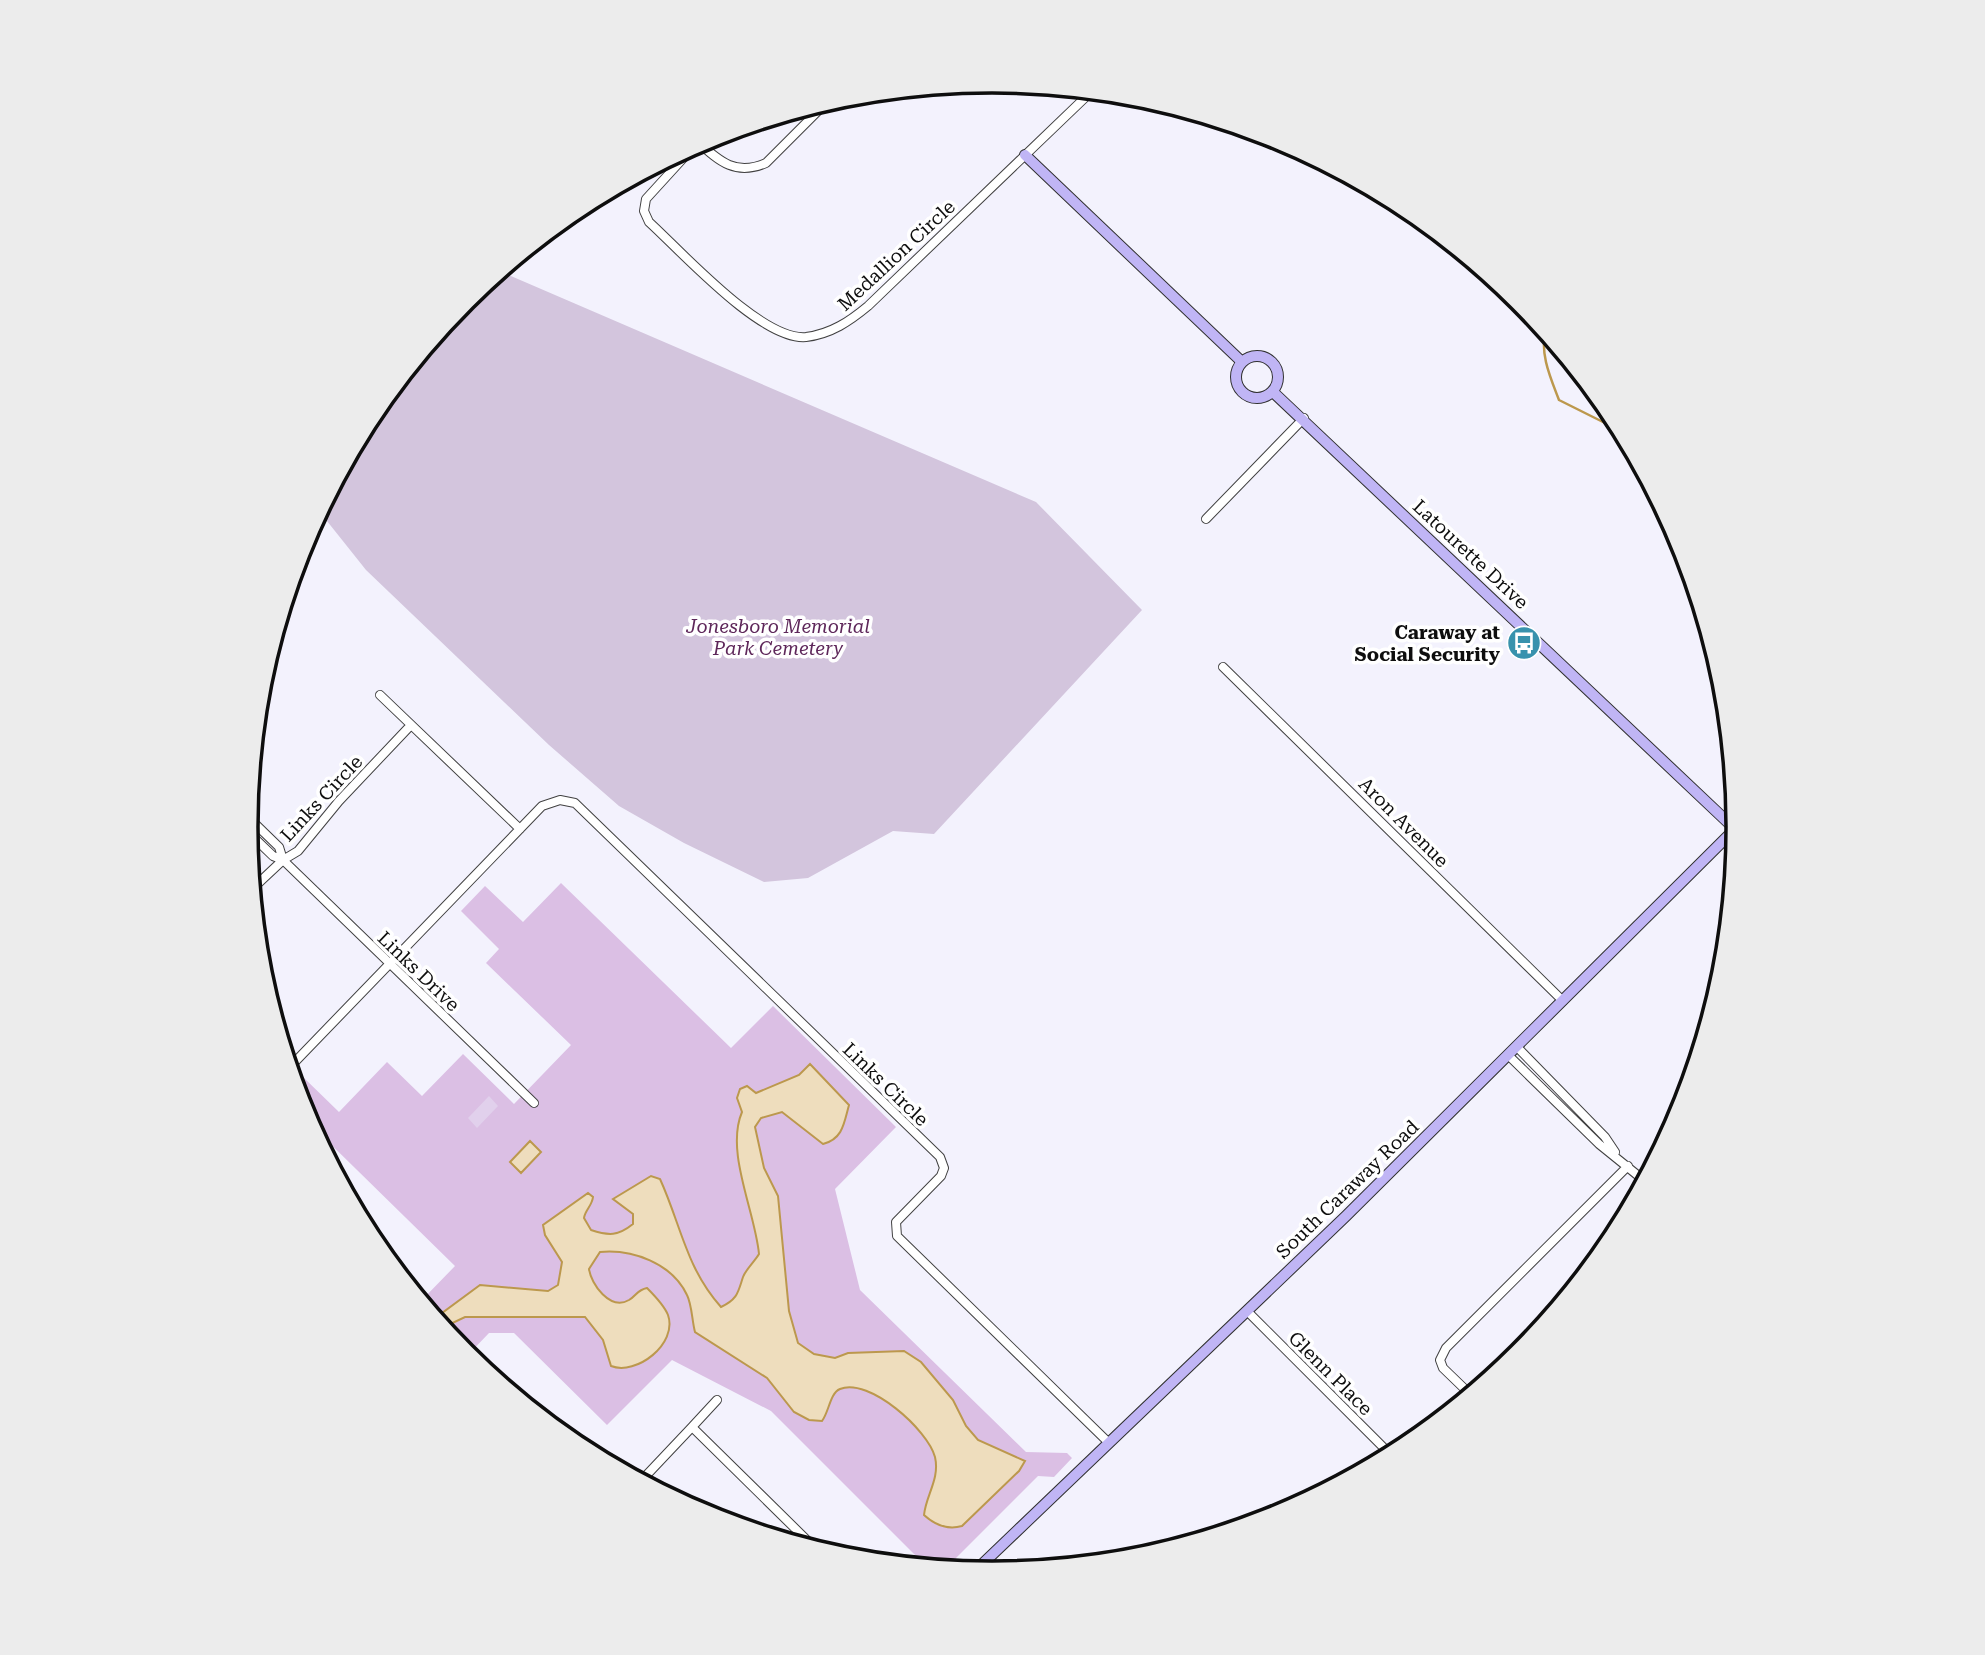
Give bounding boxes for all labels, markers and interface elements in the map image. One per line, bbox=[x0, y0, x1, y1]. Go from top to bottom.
street label: Medallion Circle bbox=[833, 195, 960, 316]
street label: Latourette Drive bbox=[1408, 495, 1533, 614]
park label: Jonesboro Memorial Park Cemetery bbox=[685, 615, 870, 660]
place label: Caraway at Social Security bbox=[1355, 621, 1501, 666]
bus stop icon: Caraway at Social Security bbox=[1505, 624, 1543, 662]
street label: Links Circle bbox=[275, 750, 367, 846]
street label: Aron Avenue bbox=[1354, 773, 1453, 872]
street label: Links Drive bbox=[373, 927, 464, 1016]
street label: Links Circle bbox=[838, 1038, 933, 1131]
street label: South Caraway Road bbox=[1271, 1115, 1423, 1263]
street label: Glenn Place bbox=[1284, 1327, 1377, 1420]

